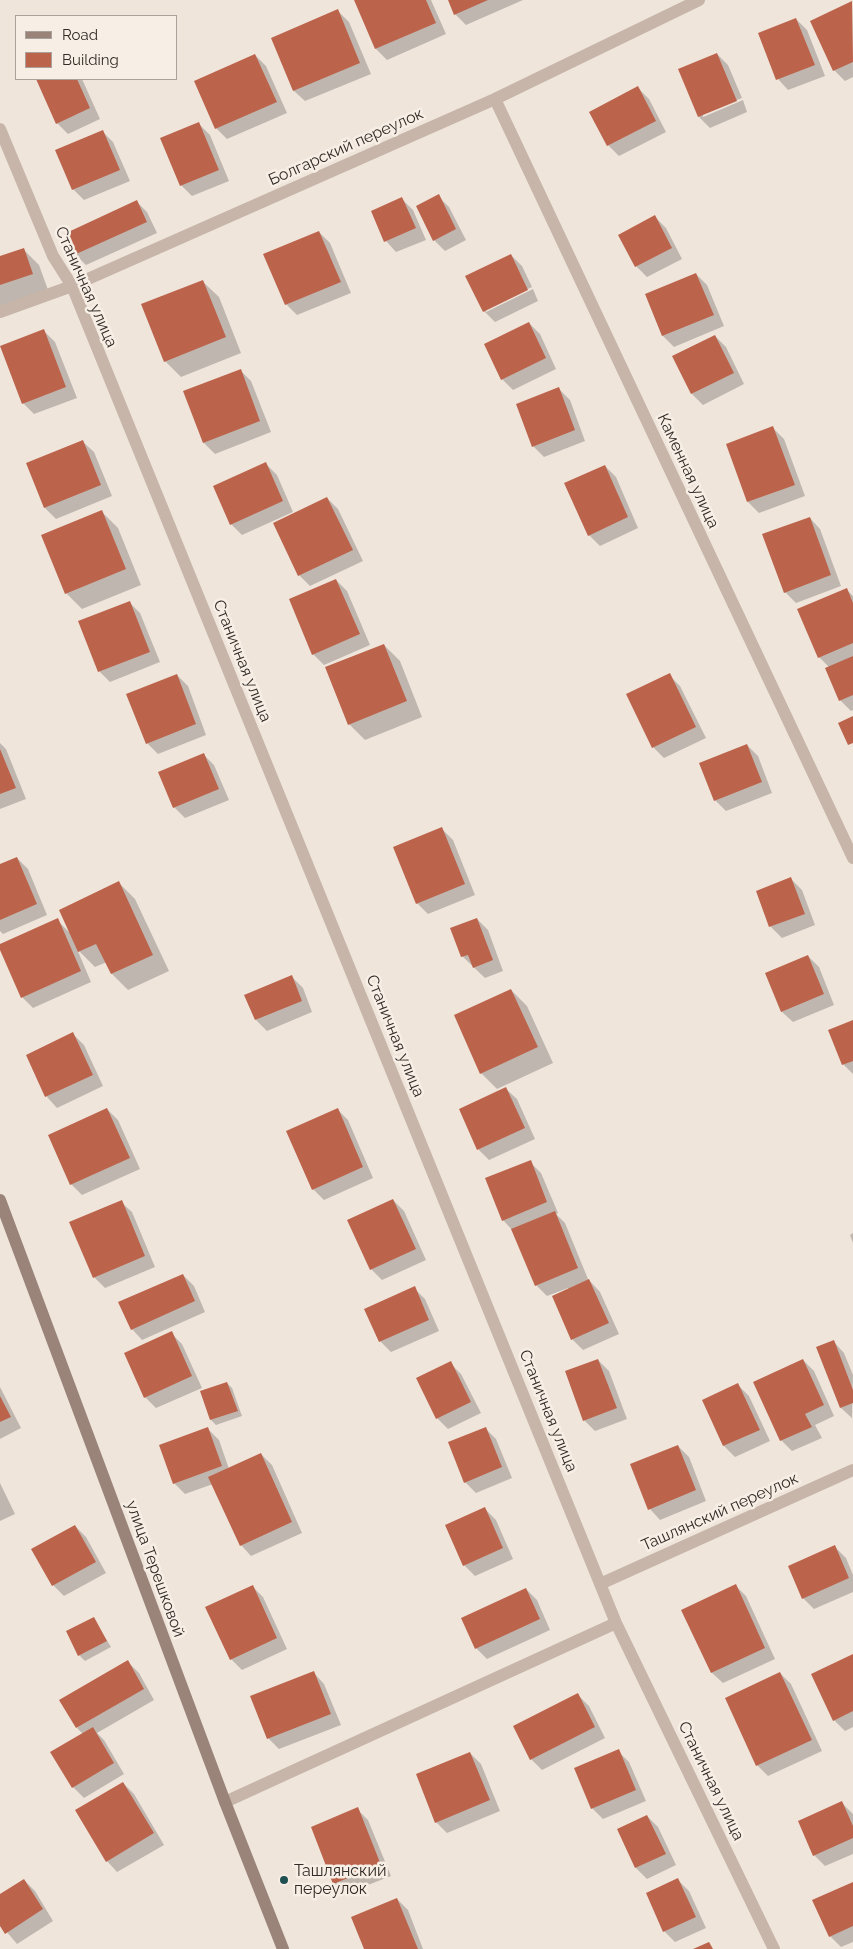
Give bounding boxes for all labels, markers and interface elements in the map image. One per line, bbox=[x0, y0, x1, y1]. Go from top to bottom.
legend bbox=[15, 15, 178, 80]
text: Road bbox=[62, 26, 98, 44]
text: Building bbox=[62, 51, 119, 69]
street label: Болгарский переулок bbox=[266, 104, 426, 190]
street label: Станичная улица bbox=[51, 224, 121, 350]
street label: Каменная улица bbox=[653, 411, 723, 531]
street label: Станичная улица bbox=[209, 597, 275, 725]
street label: Станичная улица bbox=[362, 972, 428, 1100]
street label: Станичная улица bbox=[515, 1347, 581, 1475]
street label: Ташлянский переулок bbox=[639, 1469, 801, 1555]
street label: улица Терешковой bbox=[121, 1498, 189, 1640]
street label: Станичная улица bbox=[674, 1718, 748, 1844]
place label: Ташлянский переулок bbox=[294, 1861, 386, 1899]
marker: Ташлянский переулок bbox=[278, 1874, 290, 1886]

